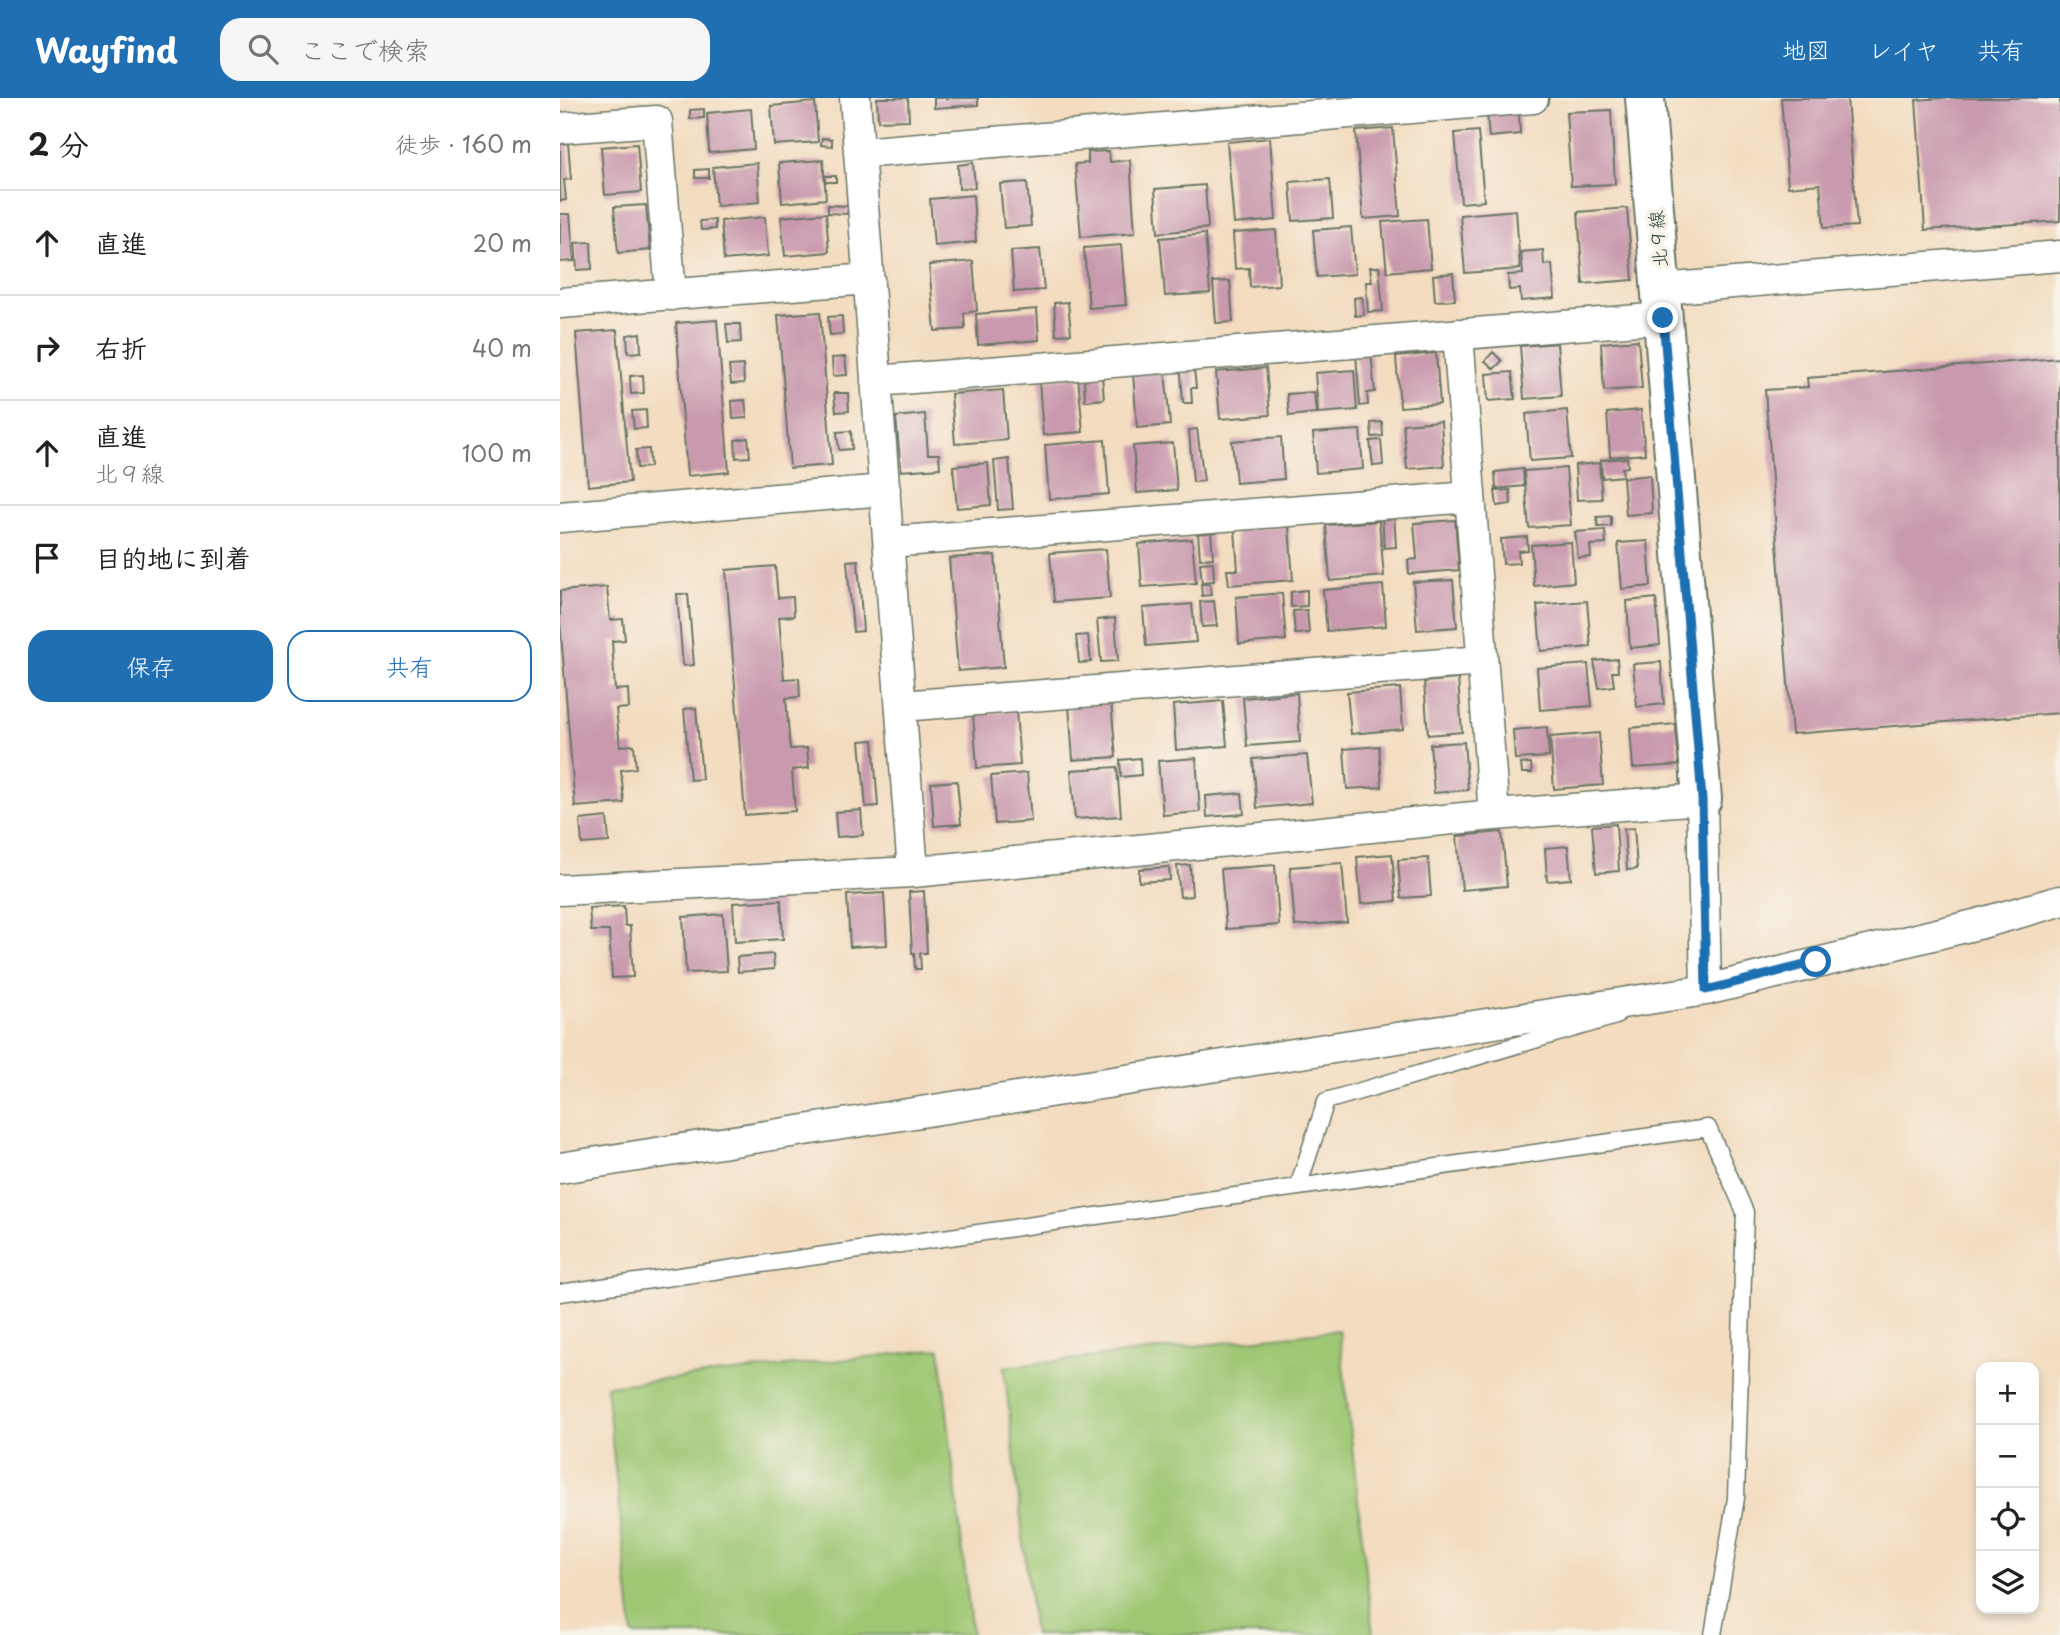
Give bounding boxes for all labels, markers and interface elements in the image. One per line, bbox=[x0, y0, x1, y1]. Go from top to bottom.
search box bbox=[220, 18, 710, 81]
text: Wayfind bbox=[35, 24, 178, 74]
icon: search bbox=[244, 30, 282, 68]
text: ここで検索 bbox=[300, 30, 430, 69]
text: 地図 bbox=[1782, 31, 1830, 67]
text: レイヤ bbox=[1868, 31, 1939, 67]
text: 共有 bbox=[1977, 31, 2025, 67]
text: 2 分 bbox=[28, 121, 89, 166]
text: 徒歩 · 160 m bbox=[395, 126, 532, 161]
street label: 北９線 bbox=[1641, 209, 1673, 269]
text: 直進 bbox=[95, 223, 147, 262]
icon: ahead bbox=[28, 224, 66, 262]
text: 20 m bbox=[473, 225, 532, 260]
route end bbox=[1647, 302, 1678, 333]
text: 右折 bbox=[95, 328, 147, 367]
icon: right bbox=[28, 329, 66, 367]
text: 40 m bbox=[472, 330, 532, 365]
text: 直進 bbox=[95, 416, 147, 455]
icon: ahead bbox=[28, 434, 66, 472]
text: 100 m bbox=[462, 435, 532, 470]
text: 北９線 bbox=[95, 455, 164, 490]
text: 目的地に到着 bbox=[95, 538, 251, 577]
icon: arrive bbox=[28, 539, 66, 577]
button: 保存 bbox=[28, 630, 273, 702]
button: 共有 bbox=[287, 630, 532, 702]
route start bbox=[1800, 946, 1831, 977]
map controls bbox=[1976, 1362, 2039, 1614]
button: + bbox=[1976, 1362, 2039, 1425]
button: − bbox=[1976, 1425, 2039, 1488]
button: locate bbox=[1976, 1488, 2039, 1551]
button: layers bbox=[1976, 1551, 2039, 1614]

